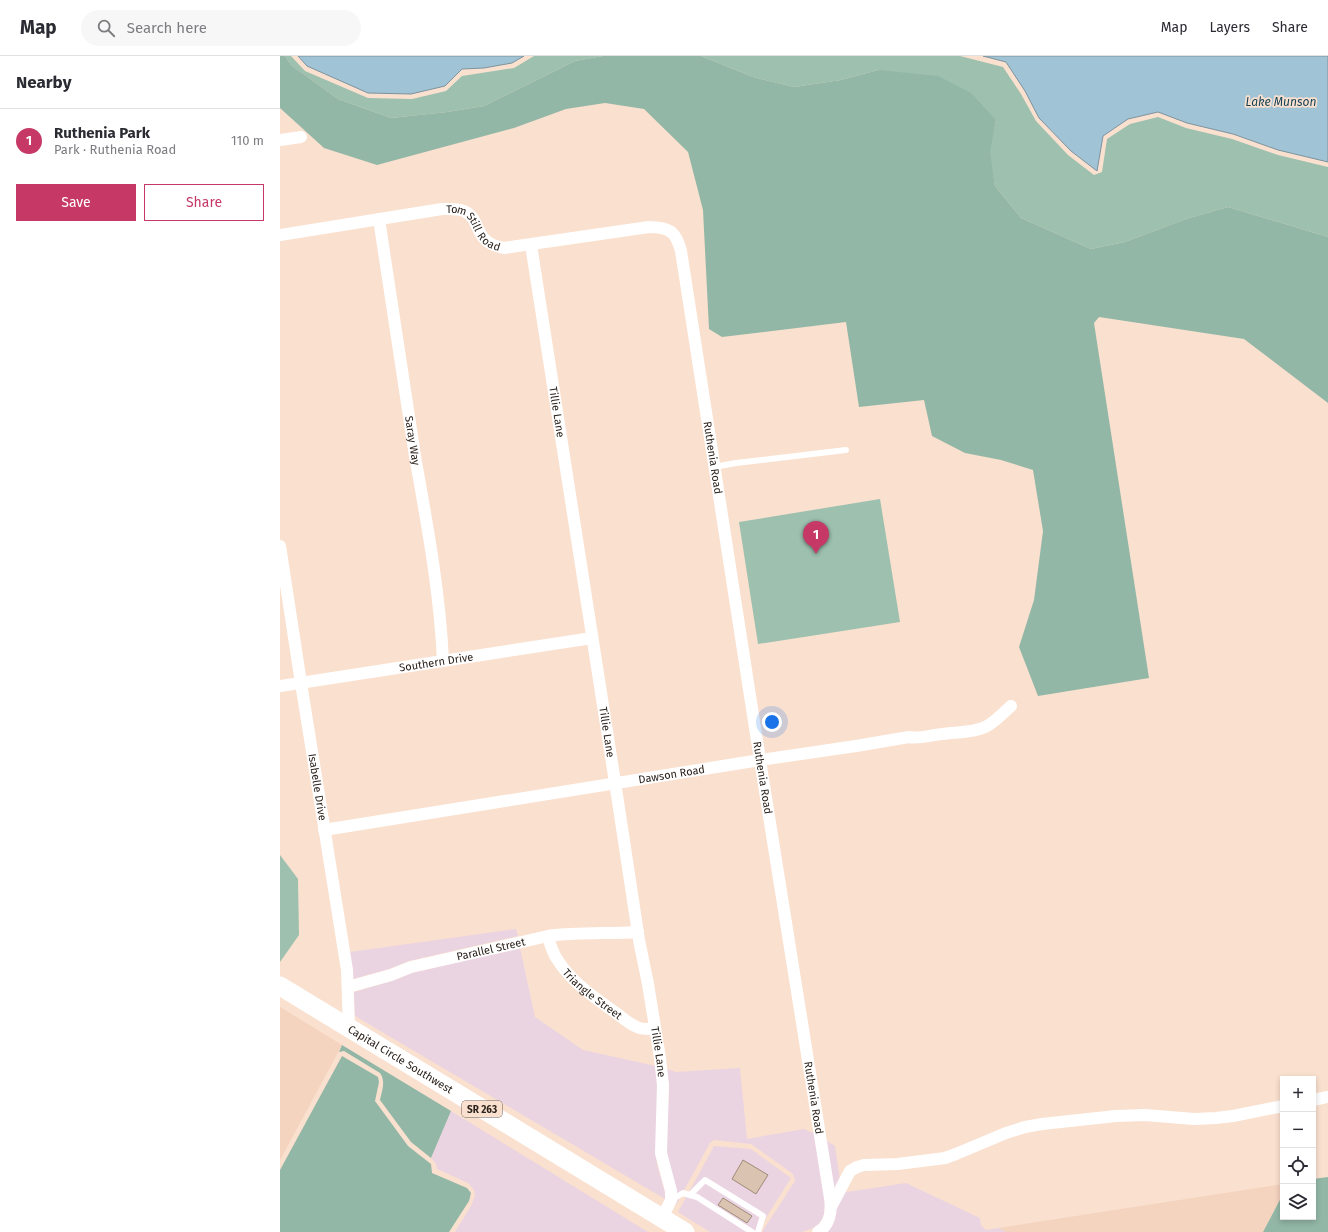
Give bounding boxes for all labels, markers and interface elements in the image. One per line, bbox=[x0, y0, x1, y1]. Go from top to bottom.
search box bbox=[81, 10, 361, 46]
text: Map bbox=[20, 16, 57, 39]
icon: search bbox=[95, 17, 117, 39]
text: Search here bbox=[127, 19, 207, 37]
text: Map bbox=[1161, 19, 1187, 36]
text: Layers bbox=[1209, 19, 1250, 36]
text: Share bbox=[1272, 19, 1308, 36]
text: Nearby bbox=[16, 72, 71, 93]
water label: Lake Munson bbox=[1246, 95, 1316, 109]
text: Ruthenia Park bbox=[54, 124, 150, 142]
text: 1 bbox=[26, 133, 32, 148]
text: 110 m bbox=[231, 133, 264, 148]
text: Park · Ruthenia Road bbox=[54, 142, 176, 157]
button: Save bbox=[16, 184, 136, 221]
button: Share bbox=[144, 184, 264, 221]
street label: Tom Still Road bbox=[446, 203, 502, 254]
street label: Tillie Lane bbox=[546, 386, 567, 438]
street label: Saray Way bbox=[402, 415, 423, 467]
street label: Ruthenia Road bbox=[701, 420, 725, 495]
pin: 1 bbox=[803, 521, 829, 554]
street label: Southern Drive bbox=[398, 650, 474, 675]
street label: Tillie Lane bbox=[596, 706, 617, 758]
your location bbox=[762, 712, 782, 732]
street label: Ruthenia Road bbox=[750, 741, 775, 815]
street label: Isabelle Drive bbox=[305, 753, 329, 822]
street label: Dawson Road bbox=[637, 763, 706, 786]
street label: Parallel Street bbox=[455, 935, 526, 963]
street label: Triangle Street bbox=[560, 966, 625, 1022]
street label: Capital Circle Southwest bbox=[345, 1023, 455, 1096]
street label: Tillie Lane bbox=[648, 1026, 668, 1078]
street label: Ruthenia Road bbox=[801, 1060, 826, 1135]
map controls bbox=[1280, 1076, 1316, 1220]
button: + bbox=[1280, 1076, 1316, 1112]
road number: SR 263 bbox=[462, 1101, 502, 1117]
button: − bbox=[1280, 1112, 1316, 1148]
button: locate bbox=[1280, 1148, 1316, 1184]
button: layers bbox=[1280, 1184, 1316, 1220]

